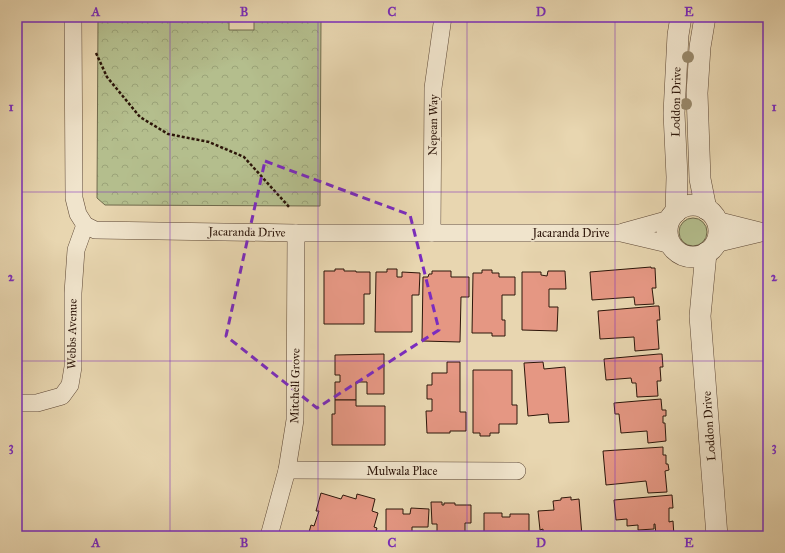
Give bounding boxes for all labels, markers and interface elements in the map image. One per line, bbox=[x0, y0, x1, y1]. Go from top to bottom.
text: A bbox=[91, 4, 101, 20]
text: B bbox=[240, 4, 249, 20]
text: C bbox=[388, 4, 397, 20]
text: D bbox=[536, 4, 546, 20]
text: E bbox=[684, 4, 694, 20]
street label: Loddon Drive bbox=[668, 67, 684, 137]
street label: Nepean Way bbox=[425, 94, 441, 156]
text: 1 bbox=[8, 99, 14, 115]
text: 1 bbox=[771, 99, 777, 115]
street label: Jacaranda Drive bbox=[206, 224, 286, 241]
street label: Jacaranda Drive bbox=[530, 226, 610, 241]
text: 2 bbox=[8, 269, 15, 285]
text: 2 bbox=[771, 269, 778, 285]
street label: Webbs Avenue bbox=[64, 299, 80, 369]
street label: Mitchell Grove bbox=[287, 348, 303, 424]
street label: Loddon Drive bbox=[700, 391, 718, 461]
text: 3 bbox=[8, 439, 14, 455]
text: 3 bbox=[771, 439, 777, 455]
street label: Mulwala Place bbox=[367, 464, 437, 478]
text: A bbox=[91, 535, 101, 551]
text: B bbox=[240, 535, 249, 551]
text: C bbox=[388, 535, 397, 551]
text: D bbox=[536, 535, 546, 551]
text: E bbox=[684, 535, 694, 551]

